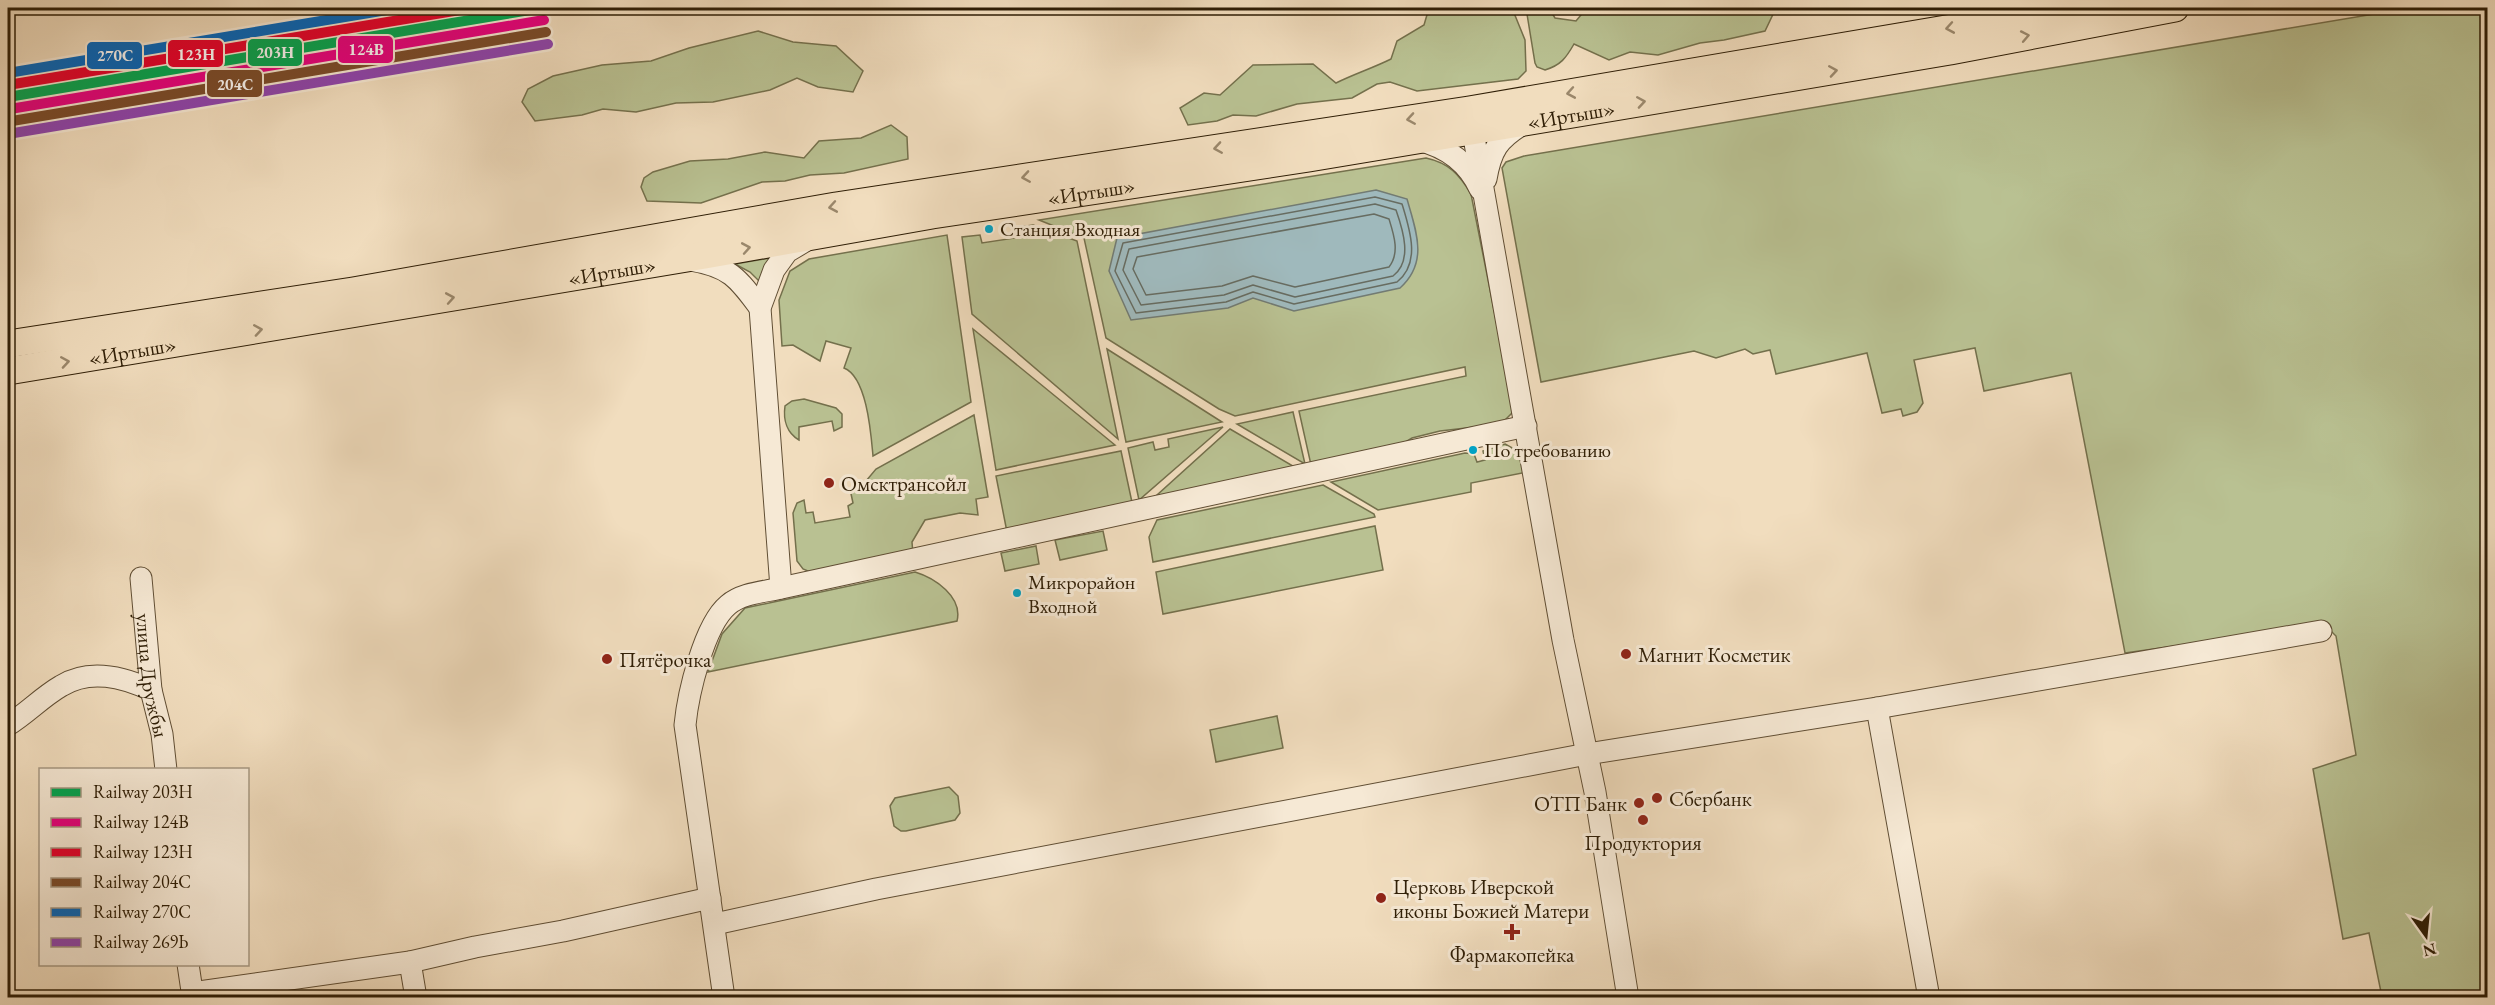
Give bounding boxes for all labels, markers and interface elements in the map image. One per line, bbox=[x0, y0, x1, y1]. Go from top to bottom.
one-way arrow bbox=[1945, 21, 1955, 34]
one-way arrow bbox=[2020, 30, 2030, 43]
line badge: 124В bbox=[337, 35, 394, 64]
line badge: 203Н bbox=[247, 38, 303, 67]
line badge: 123Н bbox=[167, 39, 224, 68]
text: 124В bbox=[348, 39, 384, 60]
line badge: 270С bbox=[86, 41, 143, 70]
text: 203Н bbox=[256, 42, 294, 63]
text: 123Н bbox=[177, 44, 215, 65]
text: 270С bbox=[97, 45, 133, 66]
one-way arrow bbox=[1828, 65, 1838, 77]
line badge: 204С bbox=[206, 69, 263, 98]
text: 204С bbox=[217, 74, 253, 95]
one-way arrow bbox=[1566, 86, 1576, 98]
street label: «Иртыш» bbox=[1525, 94, 1617, 135]
one-way arrow bbox=[1635, 96, 1645, 109]
one-way arrow bbox=[1407, 112, 1416, 124]
one-way arrow bbox=[1214, 141, 1223, 153]
one-way arrow bbox=[1021, 170, 1030, 182]
street label: «Иртыш» bbox=[1045, 171, 1137, 211]
one-way arrow bbox=[828, 200, 837, 212]
place label: Станция Входная bbox=[1000, 216, 1140, 242]
marker: Станция Входная bbox=[983, 223, 995, 235]
one-way arrow bbox=[741, 242, 750, 254]
street label: «Иртыш» bbox=[566, 250, 658, 291]
one-way arrow bbox=[445, 292, 455, 305]
one-way arrow bbox=[252, 324, 262, 337]
street label: «Иртыш» bbox=[86, 330, 178, 371]
one-way arrow bbox=[61, 356, 70, 368]
place label: По требованию bbox=[1484, 437, 1611, 463]
marker: По требованию bbox=[1467, 444, 1479, 456]
place label: Омсктрансойл bbox=[841, 470, 967, 497]
marker: Омсктрансойл bbox=[822, 476, 836, 490]
place label: Микрорайон Входной bbox=[1028, 569, 1135, 619]
marker: Микрорайон Входной bbox=[1011, 587, 1023, 599]
street label: улица Дружбы bbox=[131, 612, 176, 740]
place label: Магнит Косметик bbox=[1638, 641, 1791, 668]
place label: Пятёрочка bbox=[619, 646, 712, 673]
marker: Магнит Косметик bbox=[1619, 647, 1633, 661]
marker: Пятёрочка bbox=[600, 652, 614, 666]
legend bbox=[39, 768, 249, 966]
text: Railway 203Н bbox=[93, 780, 193, 803]
place label: Сбербанк bbox=[1669, 785, 1752, 812]
place label: ОТП Банк bbox=[1534, 790, 1627, 817]
marker: Сбербанк bbox=[1650, 791, 1664, 805]
marker: ОТП Банк bbox=[1632, 796, 1646, 810]
text: Railway 124В bbox=[93, 810, 189, 833]
marker: Продуктория bbox=[1636, 813, 1650, 827]
place label: Продуктория bbox=[1584, 829, 1702, 856]
text: Railway 123Н bbox=[93, 840, 193, 863]
text: Railway 204С bbox=[93, 870, 191, 893]
place label: Церковь Иверской иконы Божией Матери bbox=[1393, 873, 1589, 924]
marker: Церковь Иверской иконы Божией Матери bbox=[1374, 891, 1388, 905]
text: Railway 270С bbox=[93, 900, 191, 923]
north arrow bbox=[2396, 906, 2456, 966]
marker: Фармакопейка bbox=[1505, 925, 1519, 939]
text: Railway 269Ь bbox=[93, 930, 188, 953]
text: N bbox=[2421, 938, 2439, 962]
place label: Фармакопейка bbox=[1450, 941, 1575, 968]

